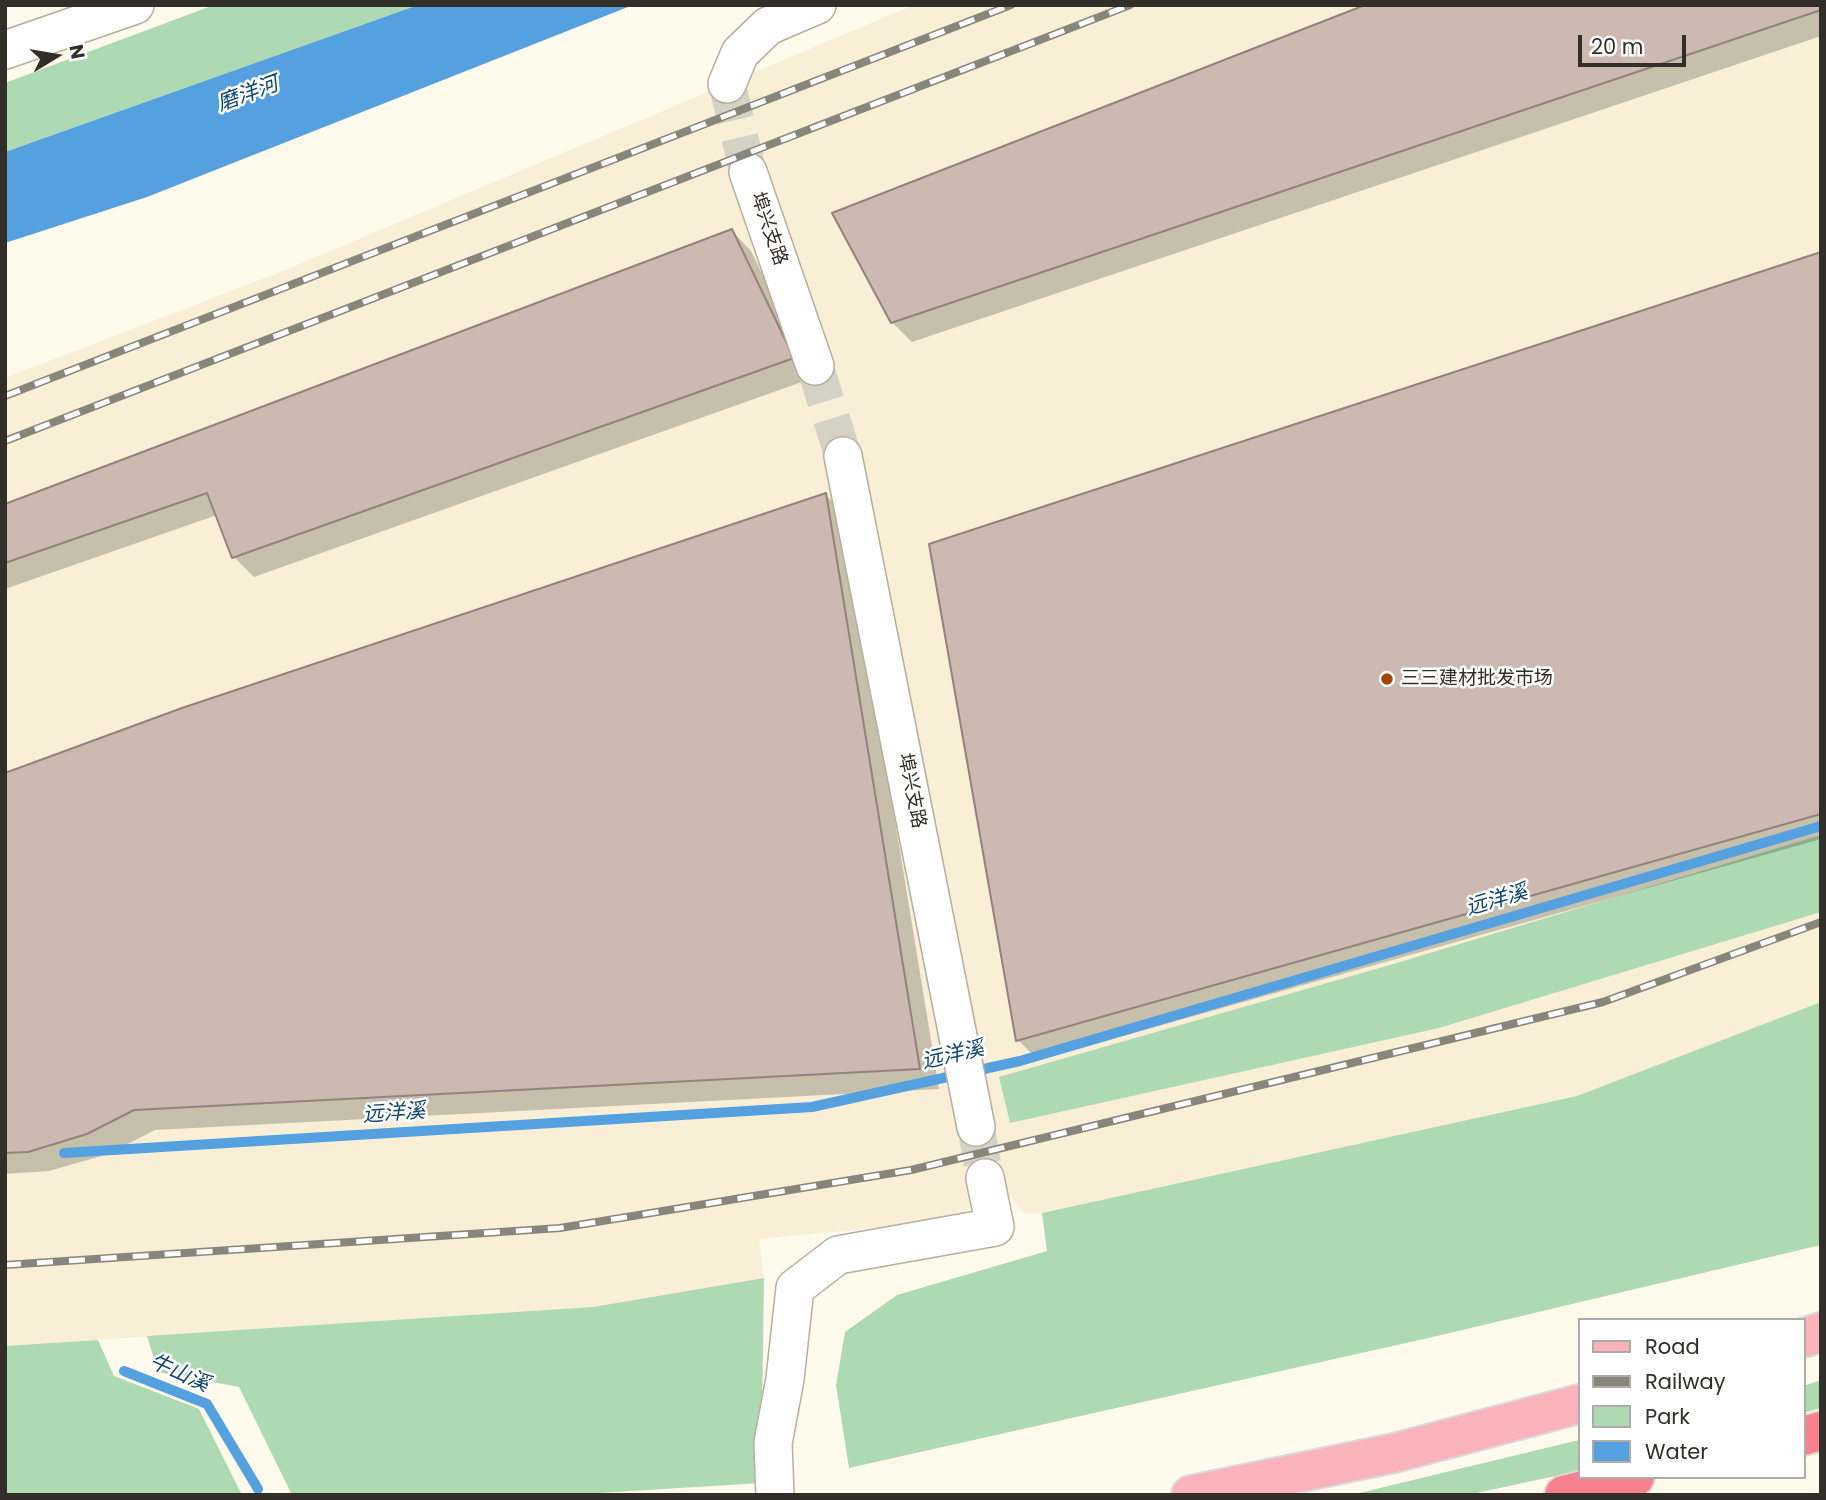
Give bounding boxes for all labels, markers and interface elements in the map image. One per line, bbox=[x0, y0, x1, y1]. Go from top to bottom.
north arrow bbox=[21, 21, 91, 91]
scale bar bbox=[1581, 21, 1689, 65]
text: 20 m bbox=[1591, 32, 1644, 61]
text: N bbox=[62, 42, 92, 61]
water label: 磨洋河 bbox=[214, 72, 282, 118]
street label: 埠兴支路 bbox=[745, 189, 791, 269]
place label: 三三建材批发市场 bbox=[1401, 668, 1553, 690]
marker: 三三建材批发市场 bbox=[1379, 671, 1395, 687]
street label: 埠兴支路 bbox=[893, 752, 929, 830]
water label: 远洋溪 bbox=[1463, 880, 1531, 922]
water label: 远洋溪 bbox=[919, 1037, 987, 1075]
water label: 远洋溪 bbox=[362, 1099, 426, 1129]
legend bbox=[1577, 1318, 1805, 1479]
text: Road bbox=[1645, 1332, 1700, 1361]
water label: 牛山溪 bbox=[145, 1350, 213, 1398]
text: Railway bbox=[1645, 1367, 1726, 1396]
text: Park bbox=[1645, 1402, 1690, 1431]
text: Water bbox=[1645, 1437, 1708, 1466]

